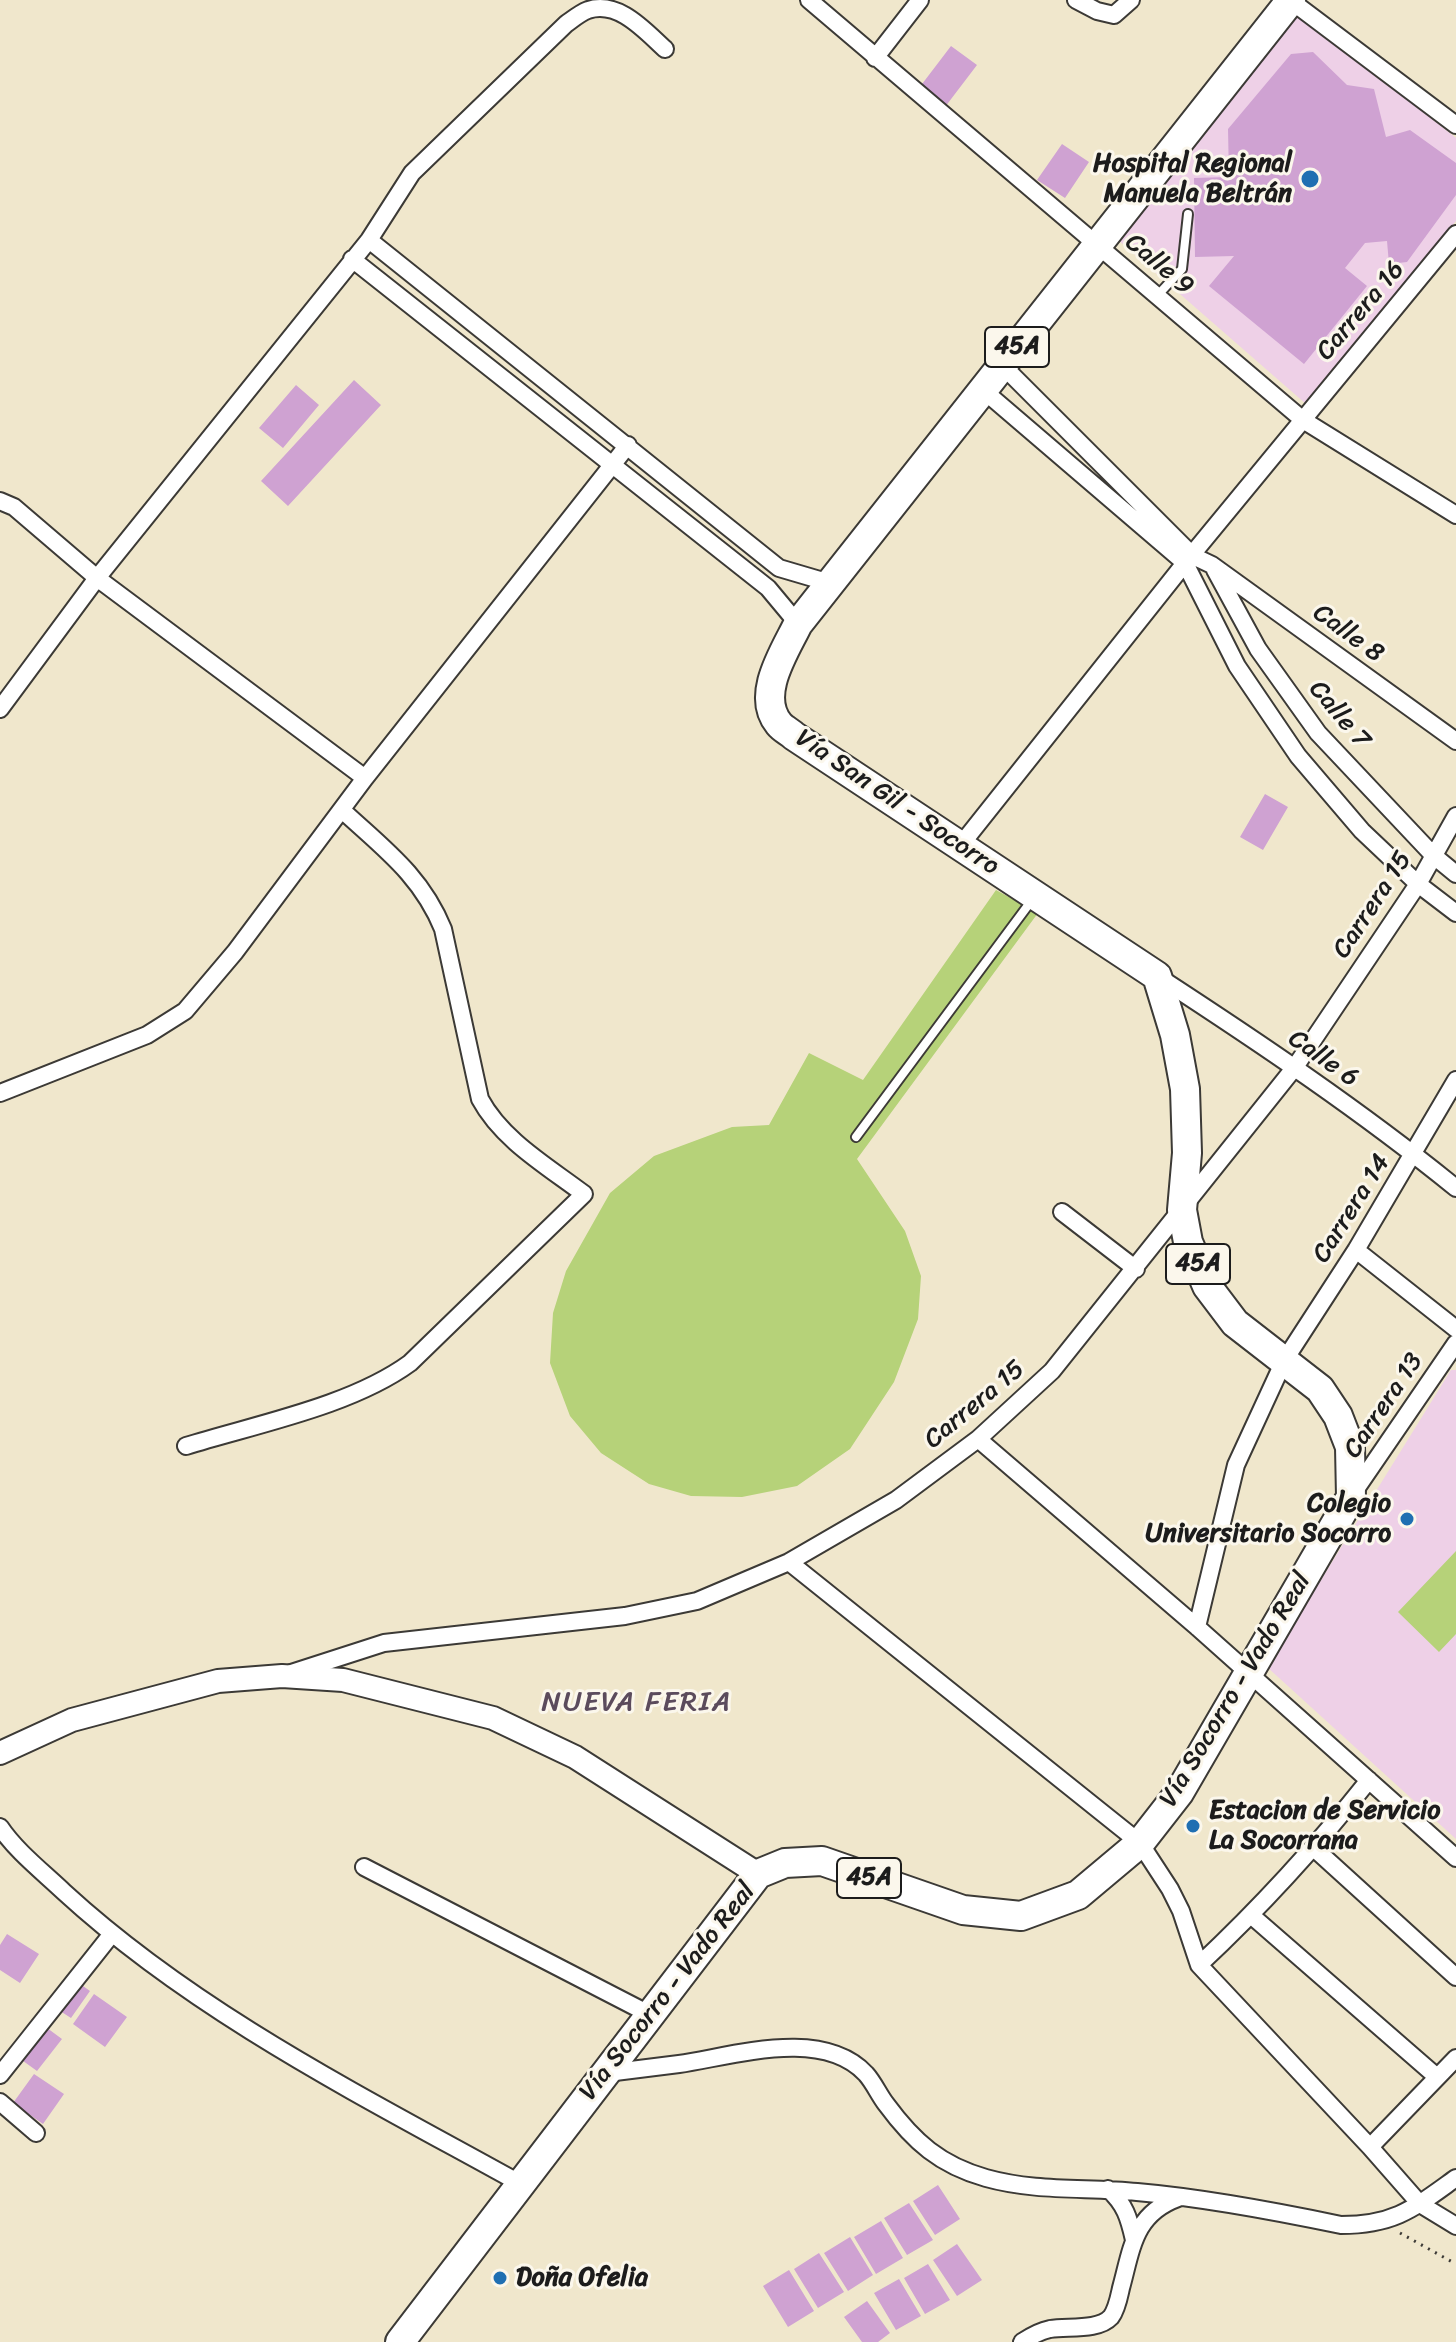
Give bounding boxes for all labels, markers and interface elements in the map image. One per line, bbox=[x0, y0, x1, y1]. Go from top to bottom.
place label: Hospital Regional Manuela Beltrán bbox=[1093, 148, 1292, 210]
marker: Hospital Regional Manuela Beltrán bbox=[1299, 168, 1321, 190]
street label: Calle 9 bbox=[1118, 227, 1200, 303]
street label: Carrera 16 bbox=[1310, 255, 1412, 367]
road number: 45A bbox=[985, 327, 1049, 367]
street label: Calle 8 bbox=[1307, 598, 1389, 670]
street label: Calle 7 bbox=[1302, 675, 1376, 755]
street label: Vía San Gil - Socorro bbox=[789, 723, 1005, 883]
street label: Carrera 15 bbox=[1327, 846, 1419, 964]
street label: Calle 6 bbox=[1282, 1024, 1364, 1094]
street label: Carrera 14 bbox=[1306, 1149, 1398, 1269]
road number: 45A bbox=[1166, 1244, 1230, 1284]
street label: Carrera 13 bbox=[1338, 1348, 1430, 1464]
street label: Carrera 15 bbox=[918, 1354, 1032, 1456]
place label: Colegio Universitario Socorro bbox=[1146, 1488, 1391, 1550]
marker: Colegio Universitario Socorro bbox=[1398, 1510, 1416, 1528]
street label: Vía Socorro - Vado Real bbox=[1154, 1567, 1318, 1813]
district label: NUEVA FERIA bbox=[541, 1686, 733, 1720]
place label: Estacion de Servicio La Socorrana bbox=[1209, 1795, 1440, 1856]
marker: Estacion de Servicio La Socorrana bbox=[1184, 1817, 1202, 1835]
road number: 45A bbox=[837, 1858, 901, 1898]
street label: Vía Socorro - Vado Real bbox=[573, 1877, 763, 2107]
place label: Doña Ofelia bbox=[516, 2262, 648, 2294]
marker: Doña Ofelia bbox=[491, 2269, 509, 2287]

